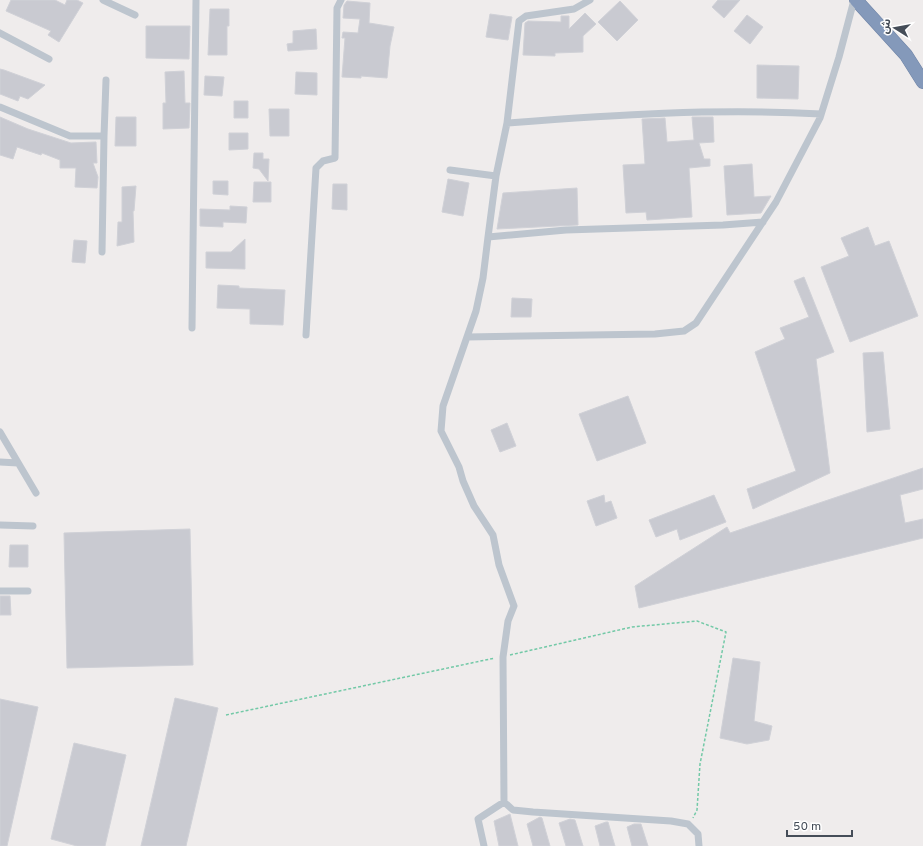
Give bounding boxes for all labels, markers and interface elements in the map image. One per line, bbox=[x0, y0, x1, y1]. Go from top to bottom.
north arrow bbox=[875, 8, 915, 48]
text: ش bbox=[878, 18, 894, 35]
scale bar bbox=[787, 812, 852, 838]
text: 50 m bbox=[793, 819, 821, 835]

